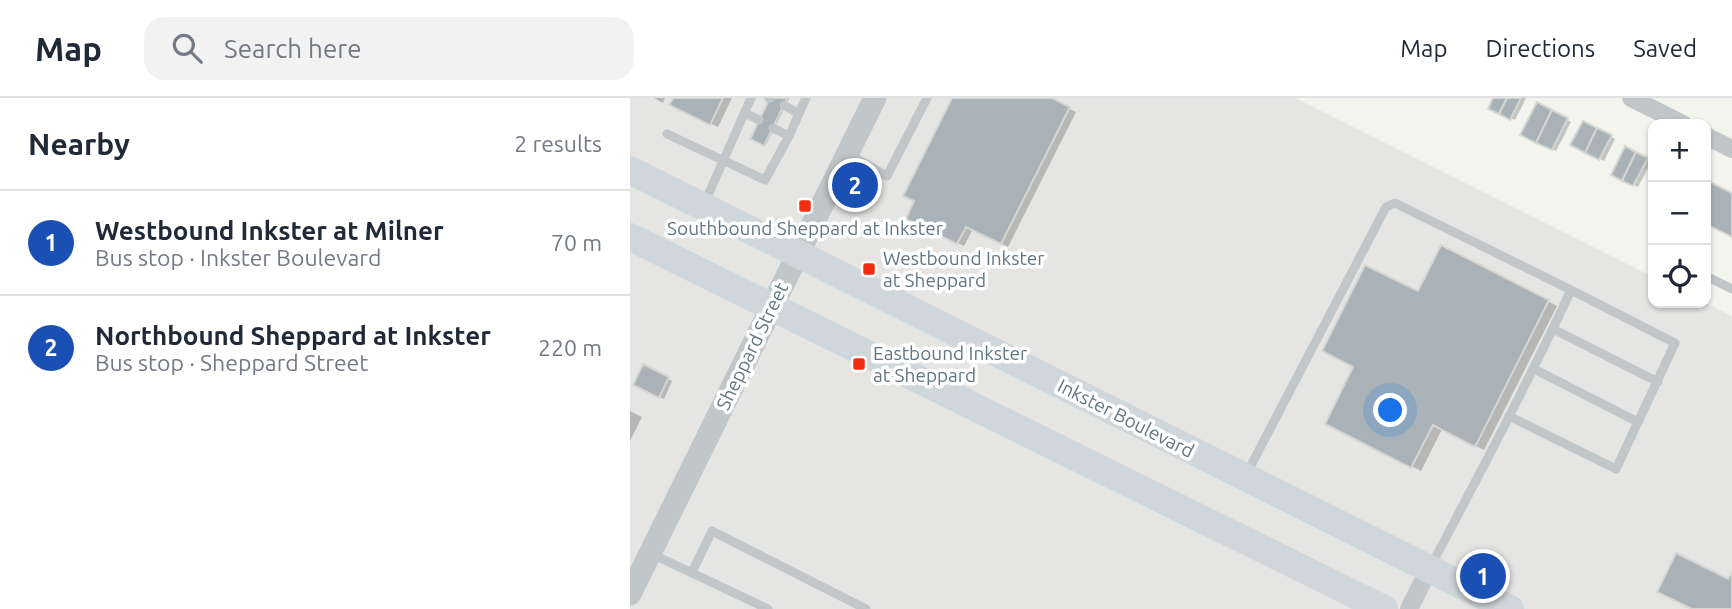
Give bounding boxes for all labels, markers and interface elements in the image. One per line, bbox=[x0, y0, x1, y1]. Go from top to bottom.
search box bbox=[144, 17, 634, 80]
icon: search bbox=[168, 29, 206, 67]
text: Map bbox=[35, 30, 102, 67]
text: Search here bbox=[224, 34, 362, 63]
text: Map bbox=[1400, 35, 1447, 62]
text: Directions bbox=[1485, 35, 1595, 62]
text: Saved bbox=[1633, 35, 1697, 62]
map controls bbox=[1648, 119, 1711, 308]
button: + bbox=[1648, 119, 1711, 182]
text: Nearby bbox=[28, 127, 130, 161]
text: 2 results bbox=[514, 131, 602, 156]
pin: 2 bbox=[832, 159, 878, 211]
button: − bbox=[1648, 182, 1711, 245]
marker: Southbound Sheppard at Inkster bbox=[797, 198, 813, 214]
text: Westbound Inkster at Milner bbox=[95, 216, 444, 245]
place label: Southbound Sheppard at Inkster bbox=[667, 217, 943, 239]
text: 1 bbox=[45, 230, 57, 255]
text: 70 m bbox=[551, 230, 602, 255]
text: Bus stop · Inkster Boulevard bbox=[95, 245, 381, 270]
button: locate bbox=[1648, 245, 1711, 308]
place label: Westbound Inkster at Sheppard bbox=[883, 247, 1045, 291]
marker: Westbound Inkster at Sheppard bbox=[861, 261, 877, 277]
street label: Sheppard Street bbox=[712, 278, 793, 413]
text: Northbound Sheppard at Inkster bbox=[95, 321, 491, 350]
text: 2 bbox=[45, 335, 57, 360]
text: 220 m bbox=[538, 335, 602, 360]
place label: Eastbound Inkster at Sheppard bbox=[873, 342, 1027, 386]
text: Bus stop · Sheppard Street bbox=[95, 350, 368, 375]
marker: Eastbound Inkster at Sheppard bbox=[851, 356, 867, 372]
street label: Inkster Boulevard bbox=[1054, 374, 1198, 462]
your location bbox=[1373, 393, 1407, 427]
pin: 1 bbox=[1460, 550, 1506, 602]

